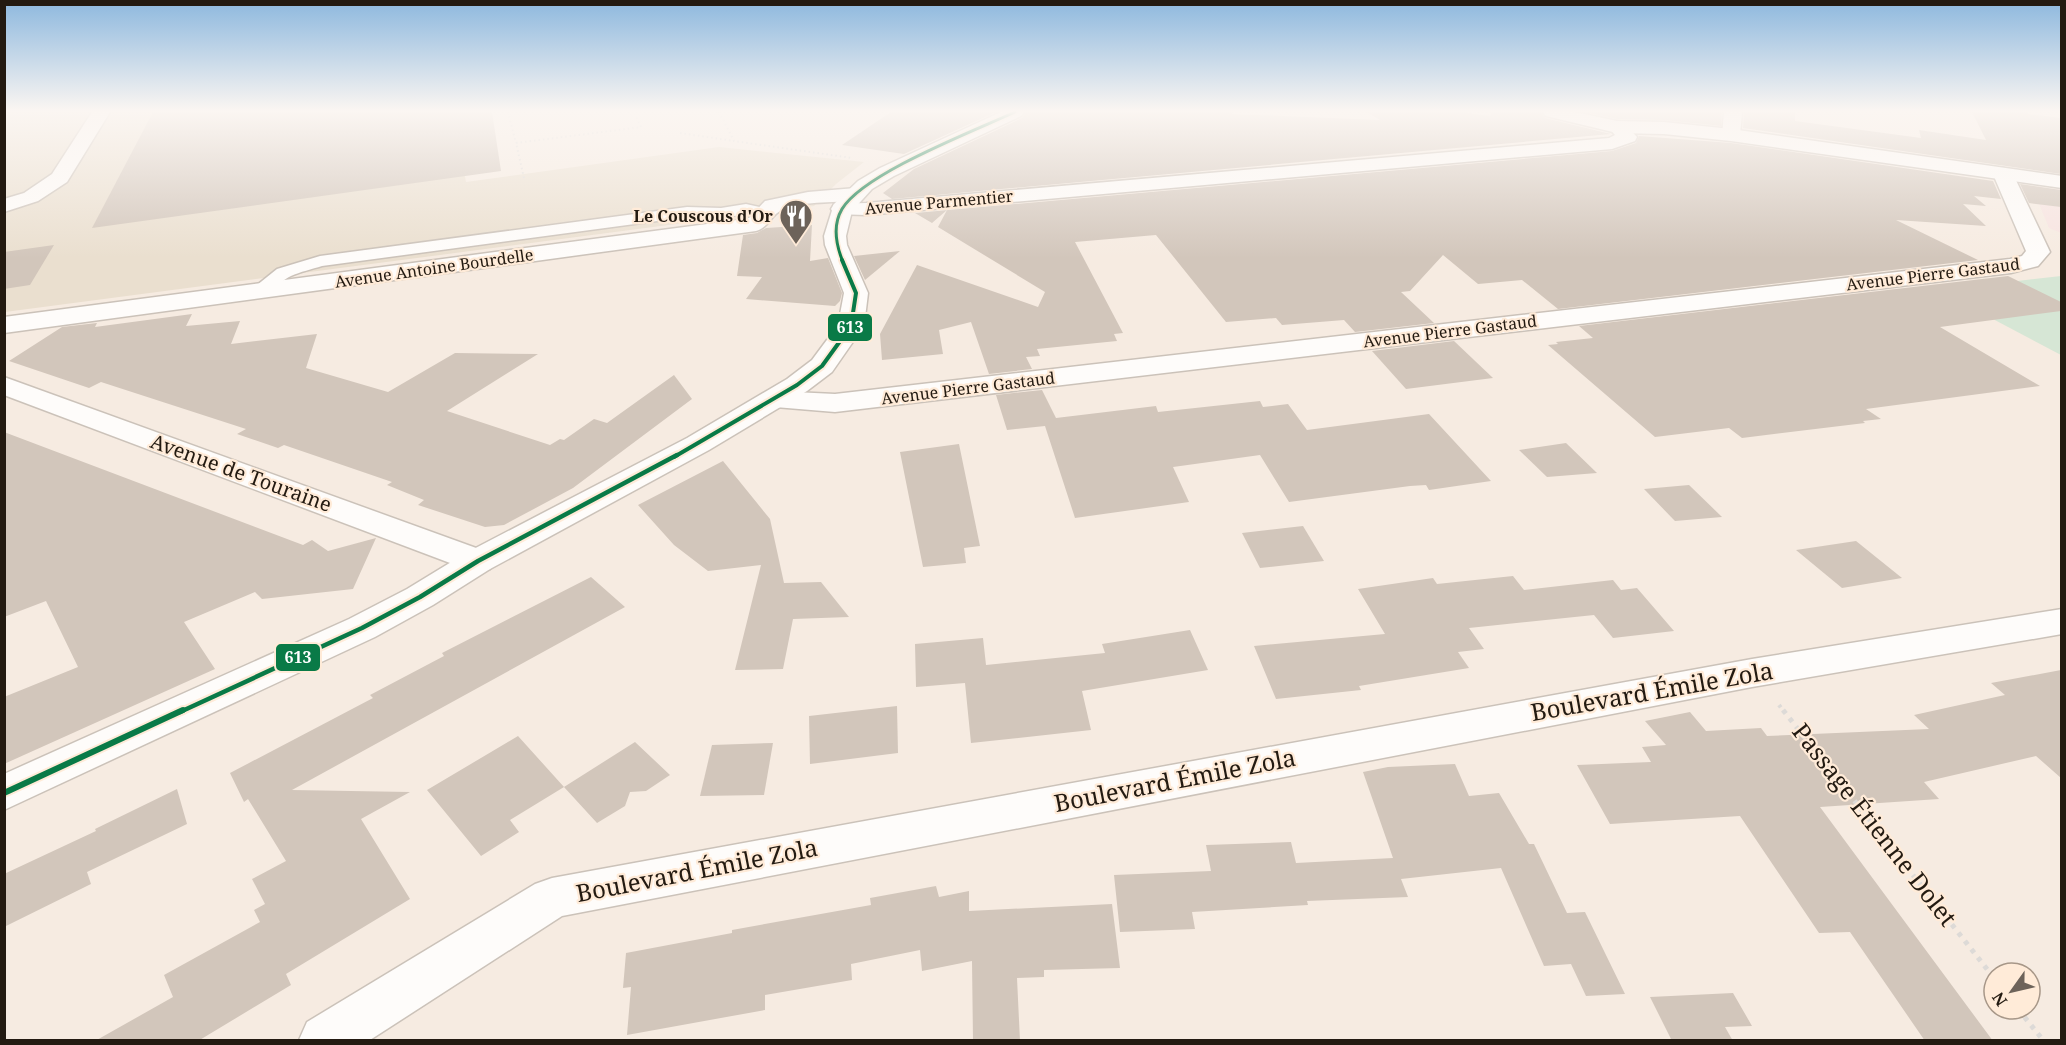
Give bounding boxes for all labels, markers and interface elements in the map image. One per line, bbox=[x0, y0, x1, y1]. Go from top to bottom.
street label: Avenue Parmentier bbox=[864, 185, 1014, 219]
restaurant icon: Le Couscous d'Or bbox=[778, 198, 814, 245]
place label: Le Couscous d'Or bbox=[634, 205, 774, 227]
street label: Avenue Antoine Bourdelle bbox=[333, 243, 535, 293]
street label: Avenue Pierre Gastaud bbox=[1845, 252, 2021, 296]
street label: Avenue Pierre Gastaud bbox=[1362, 309, 1538, 353]
line badge: 613 bbox=[827, 313, 873, 342]
text: 613 bbox=[836, 316, 864, 338]
street label: Avenue Pierre Gastaud bbox=[880, 366, 1056, 410]
street label: Avenue de Touraine bbox=[147, 427, 335, 518]
line badge: 613 bbox=[275, 643, 321, 672]
text: 613 bbox=[284, 646, 312, 668]
street label: Boulevard Émile Zola bbox=[1528, 653, 1776, 728]
street label: Passage Étienne Dolet bbox=[1785, 716, 1965, 932]
street label: Boulevard Émile Zola bbox=[1051, 740, 1298, 819]
street label: Boulevard Émile Zola bbox=[573, 830, 820, 909]
north arrow bbox=[1982, 961, 2042, 1021]
text: N bbox=[1987, 988, 2012, 1011]

